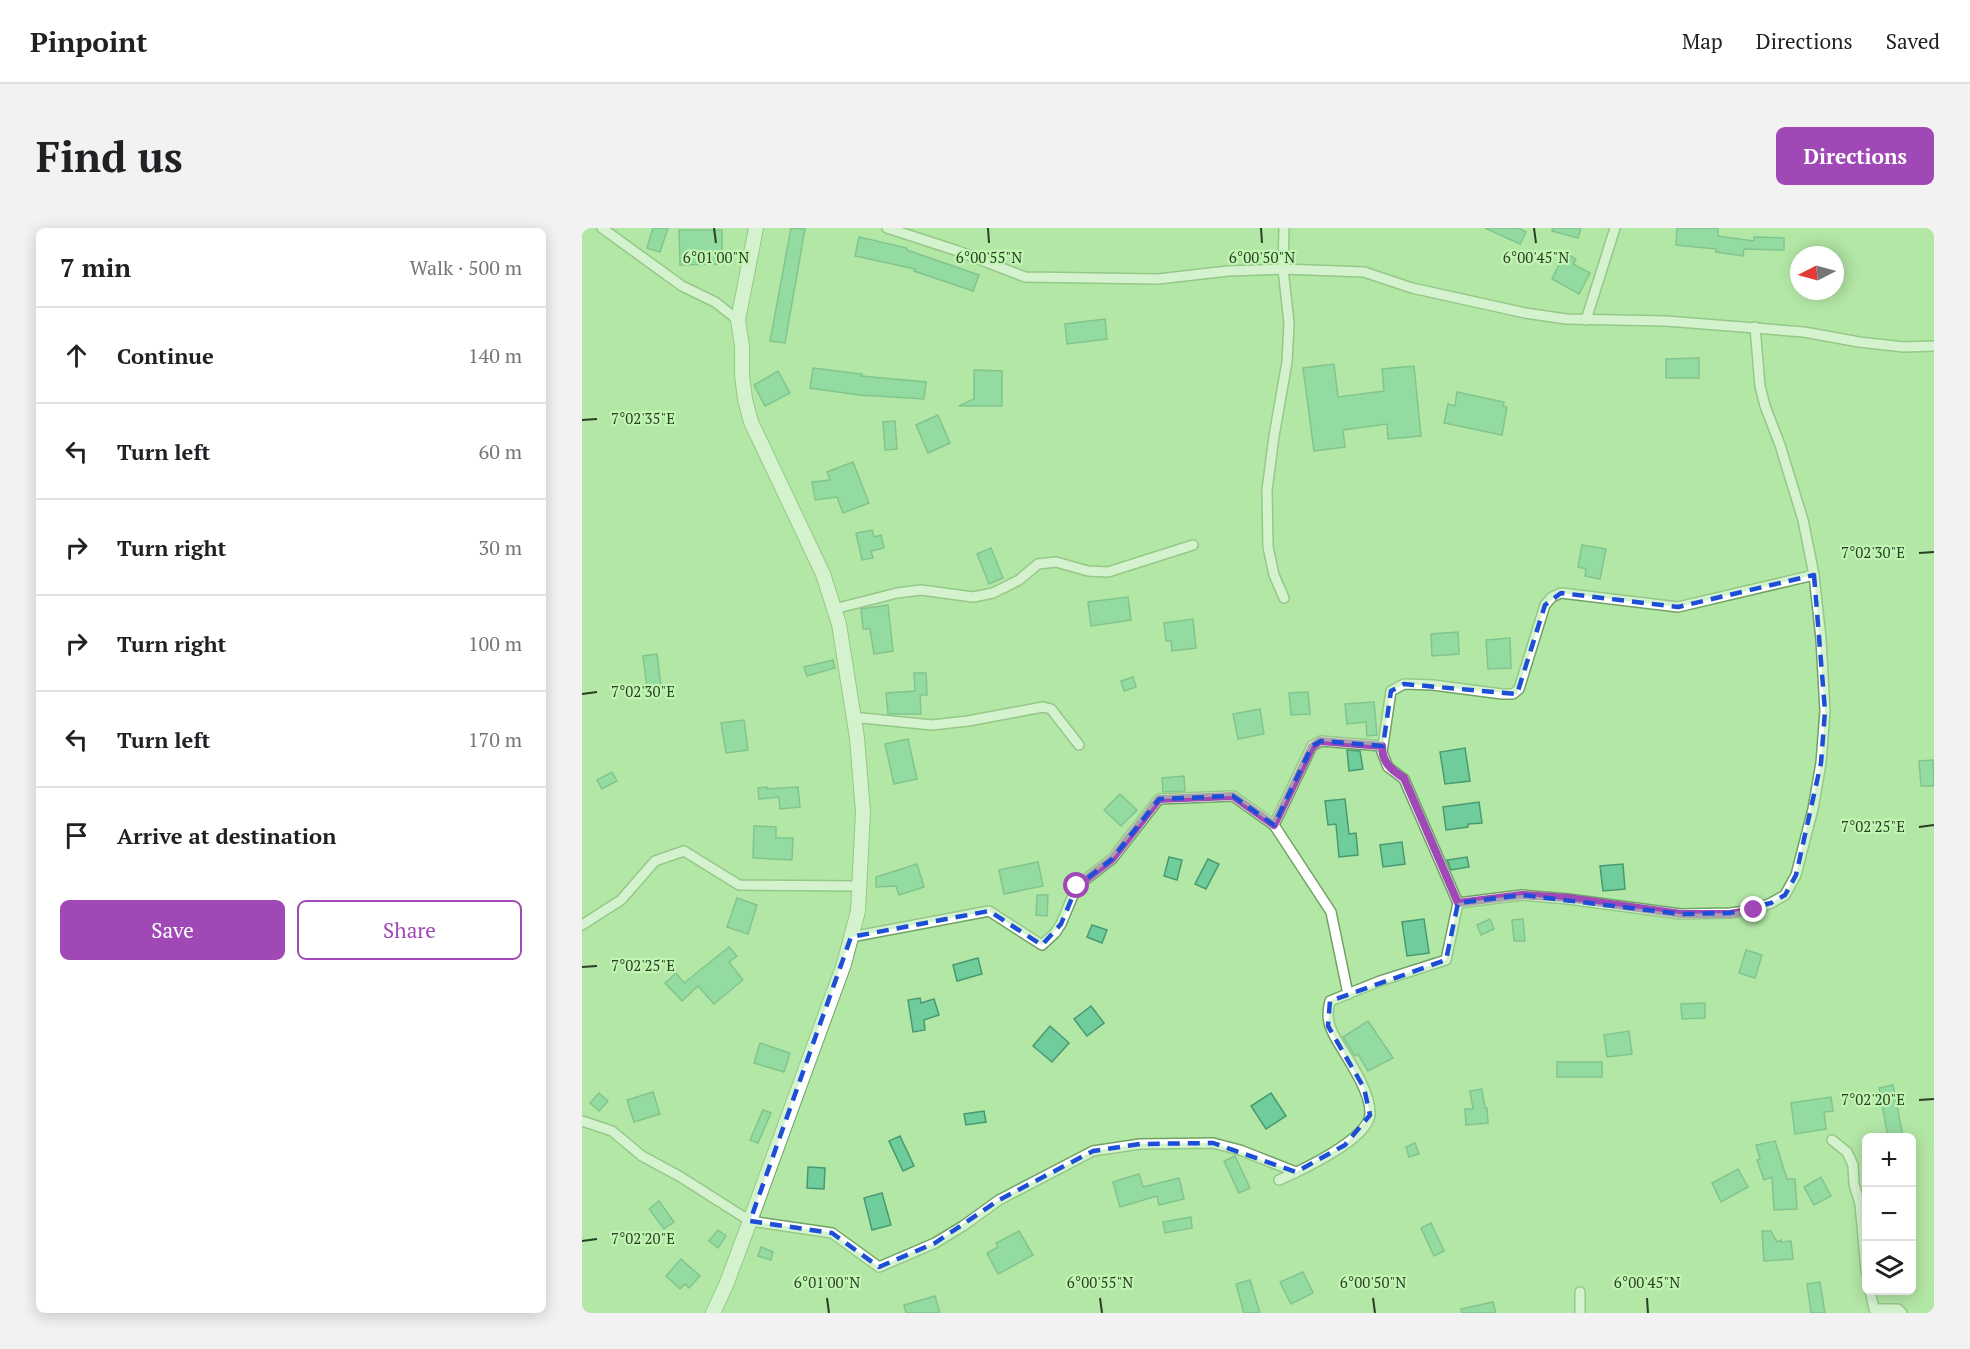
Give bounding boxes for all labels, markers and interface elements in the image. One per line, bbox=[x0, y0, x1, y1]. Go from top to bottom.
text: Pinpoint bbox=[30, 23, 147, 60]
text: Map bbox=[1682, 27, 1723, 55]
text: Directions bbox=[1756, 27, 1853, 55]
text: Saved bbox=[1886, 27, 1940, 55]
button: Directions bbox=[1776, 127, 1934, 185]
text: Find us bbox=[36, 128, 183, 184]
north arrow bbox=[1790, 246, 1844, 300]
text: 6°01'00"N bbox=[683, 247, 749, 267]
text: 6°00'55"N bbox=[956, 247, 1022, 267]
text: 6°00'50"N bbox=[1229, 247, 1295, 267]
text: 6°00'45"N bbox=[1503, 247, 1569, 267]
text: 7 min bbox=[60, 250, 131, 284]
text: Walk · 500 m bbox=[410, 254, 522, 281]
icon: ahead bbox=[60, 339, 93, 372]
text: Continue bbox=[117, 341, 214, 370]
text: 140 m bbox=[468, 342, 522, 369]
text: 7°02'35"E bbox=[611, 408, 675, 428]
icon: left bbox=[60, 435, 93, 468]
text: Turn left bbox=[117, 437, 210, 466]
text: 60 m bbox=[479, 438, 522, 465]
icon: right bbox=[60, 531, 93, 564]
text: Turn right bbox=[117, 533, 226, 562]
text: 30 m bbox=[479, 534, 522, 561]
text: 7°02'30"E bbox=[1841, 542, 1905, 562]
icon: right bbox=[60, 627, 93, 660]
text: Turn right bbox=[117, 629, 226, 658]
text: 100 m bbox=[468, 630, 522, 657]
text: 7°02'30"E bbox=[611, 681, 675, 701]
icon: left bbox=[60, 723, 93, 756]
text: Turn left bbox=[117, 725, 210, 754]
text: 170 m bbox=[468, 726, 522, 753]
text: 7°02'25"E bbox=[1841, 816, 1905, 836]
icon: arrive bbox=[60, 819, 93, 852]
text: Arrive at destination bbox=[117, 821, 336, 850]
route start bbox=[1063, 872, 1089, 898]
route end bbox=[1740, 896, 1766, 922]
button: Save bbox=[60, 900, 285, 960]
button: Share bbox=[297, 900, 522, 960]
text: 7°02'25"E bbox=[611, 955, 675, 975]
text: 7°02'20"E bbox=[1841, 1089, 1905, 1109]
map controls bbox=[1862, 1133, 1916, 1295]
button: + bbox=[1862, 1133, 1916, 1187]
button: − bbox=[1862, 1187, 1916, 1241]
text: 7°02'20"E bbox=[611, 1228, 675, 1248]
button: layers bbox=[1862, 1241, 1916, 1295]
text: 6°01'00"N bbox=[794, 1272, 860, 1292]
text: 6°00'55"N bbox=[1067, 1272, 1133, 1292]
text: 6°00'50"N bbox=[1340, 1272, 1406, 1292]
text: 6°00'45"N bbox=[1614, 1272, 1680, 1292]

